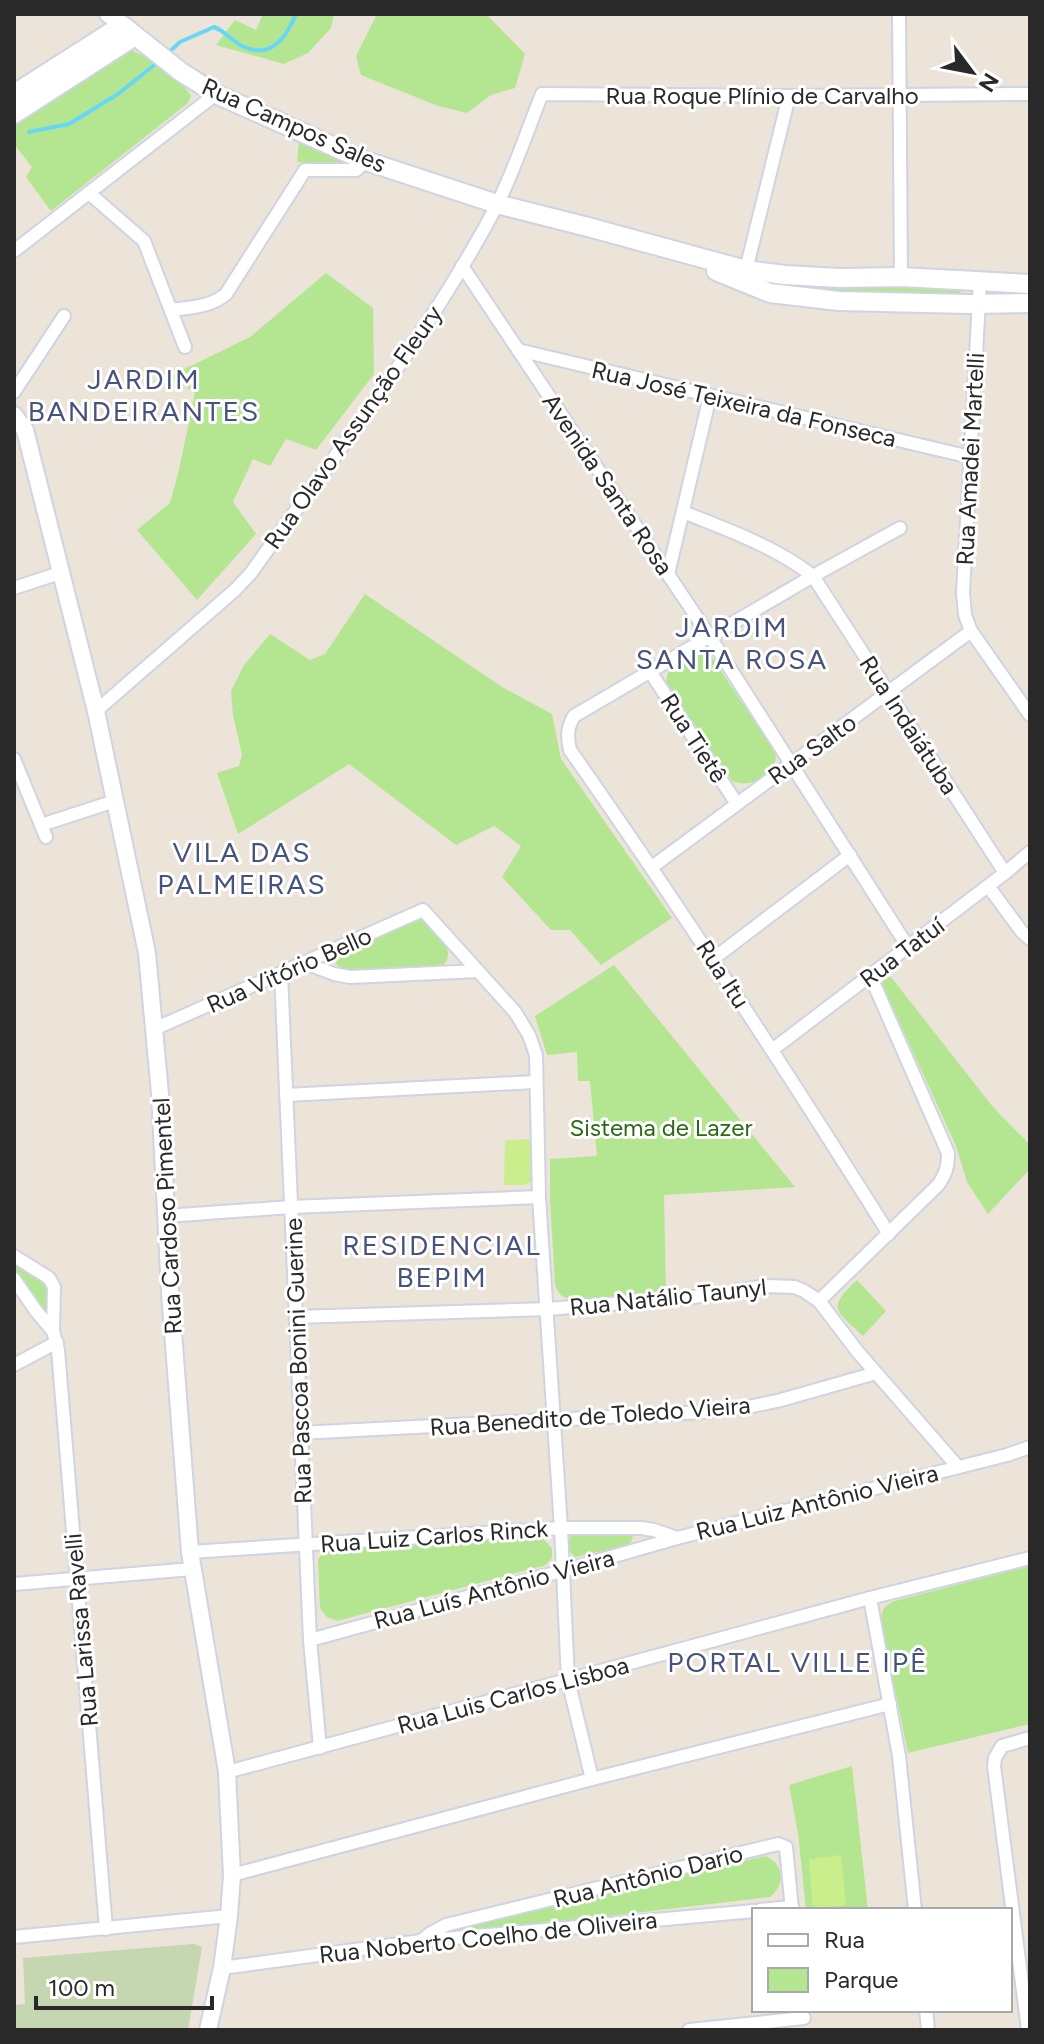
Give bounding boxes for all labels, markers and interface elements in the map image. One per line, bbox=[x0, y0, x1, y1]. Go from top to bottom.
north arrow bbox=[932, 32, 1012, 112]
text: N bbox=[973, 68, 1004, 97]
street label: Rua Campos Sales bbox=[198, 71, 390, 179]
street label: Rua Roque Plínio de Carvalho bbox=[605, 81, 919, 110]
street label: Rua Olavo Assunção Fleury bbox=[258, 299, 448, 554]
street label: Rua Amadei Martelli bbox=[950, 352, 990, 566]
street label: Rua José Teixeira da Fonseca bbox=[589, 355, 899, 453]
district label: JARDIM BANDEIRANTES bbox=[28, 362, 260, 428]
street label: Avenida Santa Rosa bbox=[537, 388, 679, 580]
district label: JARDIM SANTA ROSA bbox=[636, 610, 828, 676]
street label: Rua Indaiátuba bbox=[853, 650, 965, 800]
street label: Rua Tietê bbox=[654, 688, 734, 788]
street label: Rua Salto bbox=[762, 707, 862, 791]
district label: VILA DAS PALMEIRAS bbox=[157, 835, 327, 901]
street label: Rua Tatuí bbox=[854, 910, 951, 993]
street label: Rua Vitório Bello bbox=[202, 921, 376, 1019]
street label: Rua Itu bbox=[690, 934, 756, 1014]
street label: Rua Cardoso Pimentel bbox=[146, 1097, 188, 1335]
park label: Sistema de Lazer bbox=[569, 1113, 753, 1142]
street label: Rua Pascoa Bonini Guerine bbox=[279, 1218, 317, 1504]
district label: RESIDENCIAL BEPIM bbox=[342, 1228, 542, 1294]
street label: Rua Natálio Taunyl bbox=[568, 1272, 768, 1322]
street label: Rua Benedito de Toledo Vieira bbox=[429, 1390, 751, 1442]
street label: Rua Luiz Antônio Vieira bbox=[693, 1458, 941, 1546]
street label: Rua Luiz Carlos Rinck bbox=[319, 1514, 549, 1558]
street label: Rua Larissa Ravelli bbox=[58, 1532, 104, 1728]
street label: Rua Luís Antônio Vieira bbox=[371, 1543, 617, 1635]
district label: PORTAL VILLE IPÊ bbox=[667, 1645, 929, 1679]
street label: Rua Luis Carlos Lisboa bbox=[394, 1650, 632, 1740]
street label: Rua Antônio Dario bbox=[550, 1838, 746, 1914]
street label: Rua Noberto Coelho de Oliveira bbox=[317, 1905, 659, 1969]
legend bbox=[752, 1908, 1012, 2012]
text: Rua bbox=[824, 1925, 865, 1954]
scale bar bbox=[36, 1960, 212, 2010]
text: Parque bbox=[824, 1965, 898, 1994]
text: 100 m bbox=[48, 1973, 115, 2002]

